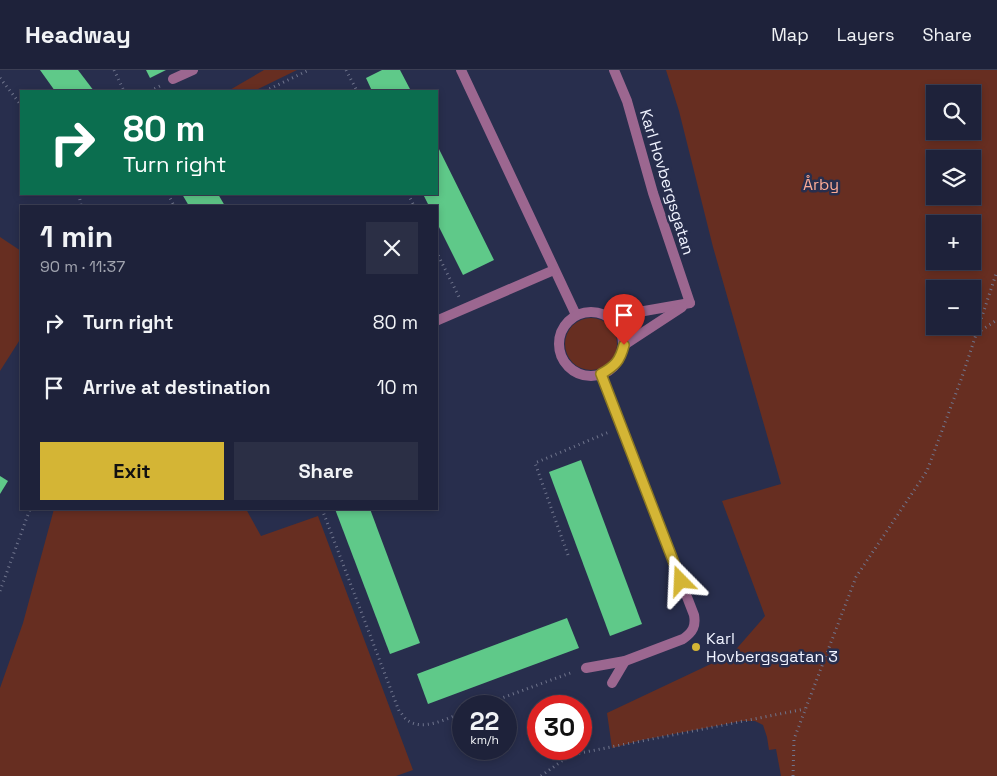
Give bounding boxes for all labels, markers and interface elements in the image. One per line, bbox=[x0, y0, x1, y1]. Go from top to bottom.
text: Headway bbox=[25, 19, 131, 50]
text: Map bbox=[771, 23, 809, 46]
text: Layers bbox=[837, 23, 894, 46]
text: Share bbox=[922, 23, 972, 46]
map controls bbox=[926, 85, 981, 335]
button: search bbox=[926, 85, 981, 140]
text: 80 m bbox=[123, 107, 205, 151]
street label: Karl Hovbergsgatan bbox=[635, 107, 699, 257]
icon: right bbox=[40, 110, 105, 175]
text: Turn right bbox=[123, 150, 226, 178]
button: layers bbox=[926, 150, 981, 205]
park label: Årby bbox=[803, 174, 839, 195]
button: + bbox=[926, 215, 981, 270]
text: 1 min bbox=[40, 217, 113, 256]
button: close bbox=[366, 222, 418, 274]
text: 90 m · 11:37 bbox=[40, 256, 125, 277]
button: − bbox=[926, 280, 981, 335]
pin bbox=[603, 294, 645, 345]
icon: arrive bbox=[610, 301, 638, 329]
icon: right bbox=[40, 309, 68, 337]
text: Turn right bbox=[83, 310, 173, 335]
text: 80 m bbox=[373, 310, 418, 335]
icon: arrive bbox=[40, 374, 68, 402]
text: Arrive at destination bbox=[83, 375, 271, 400]
text: 10 m bbox=[377, 375, 418, 400]
button: Exit bbox=[40, 442, 224, 500]
button: Share bbox=[234, 442, 418, 500]
position arrow bbox=[654, 554, 706, 606]
place label: Karl Hovbergsgatan 3 bbox=[706, 628, 838, 667]
marker: Karl Hovbergsgatan 3 bbox=[690, 641, 702, 653]
speed limit sign: 30 bbox=[527, 695, 592, 760]
text: 22 bbox=[470, 705, 499, 737]
text: km/h bbox=[470, 732, 499, 748]

